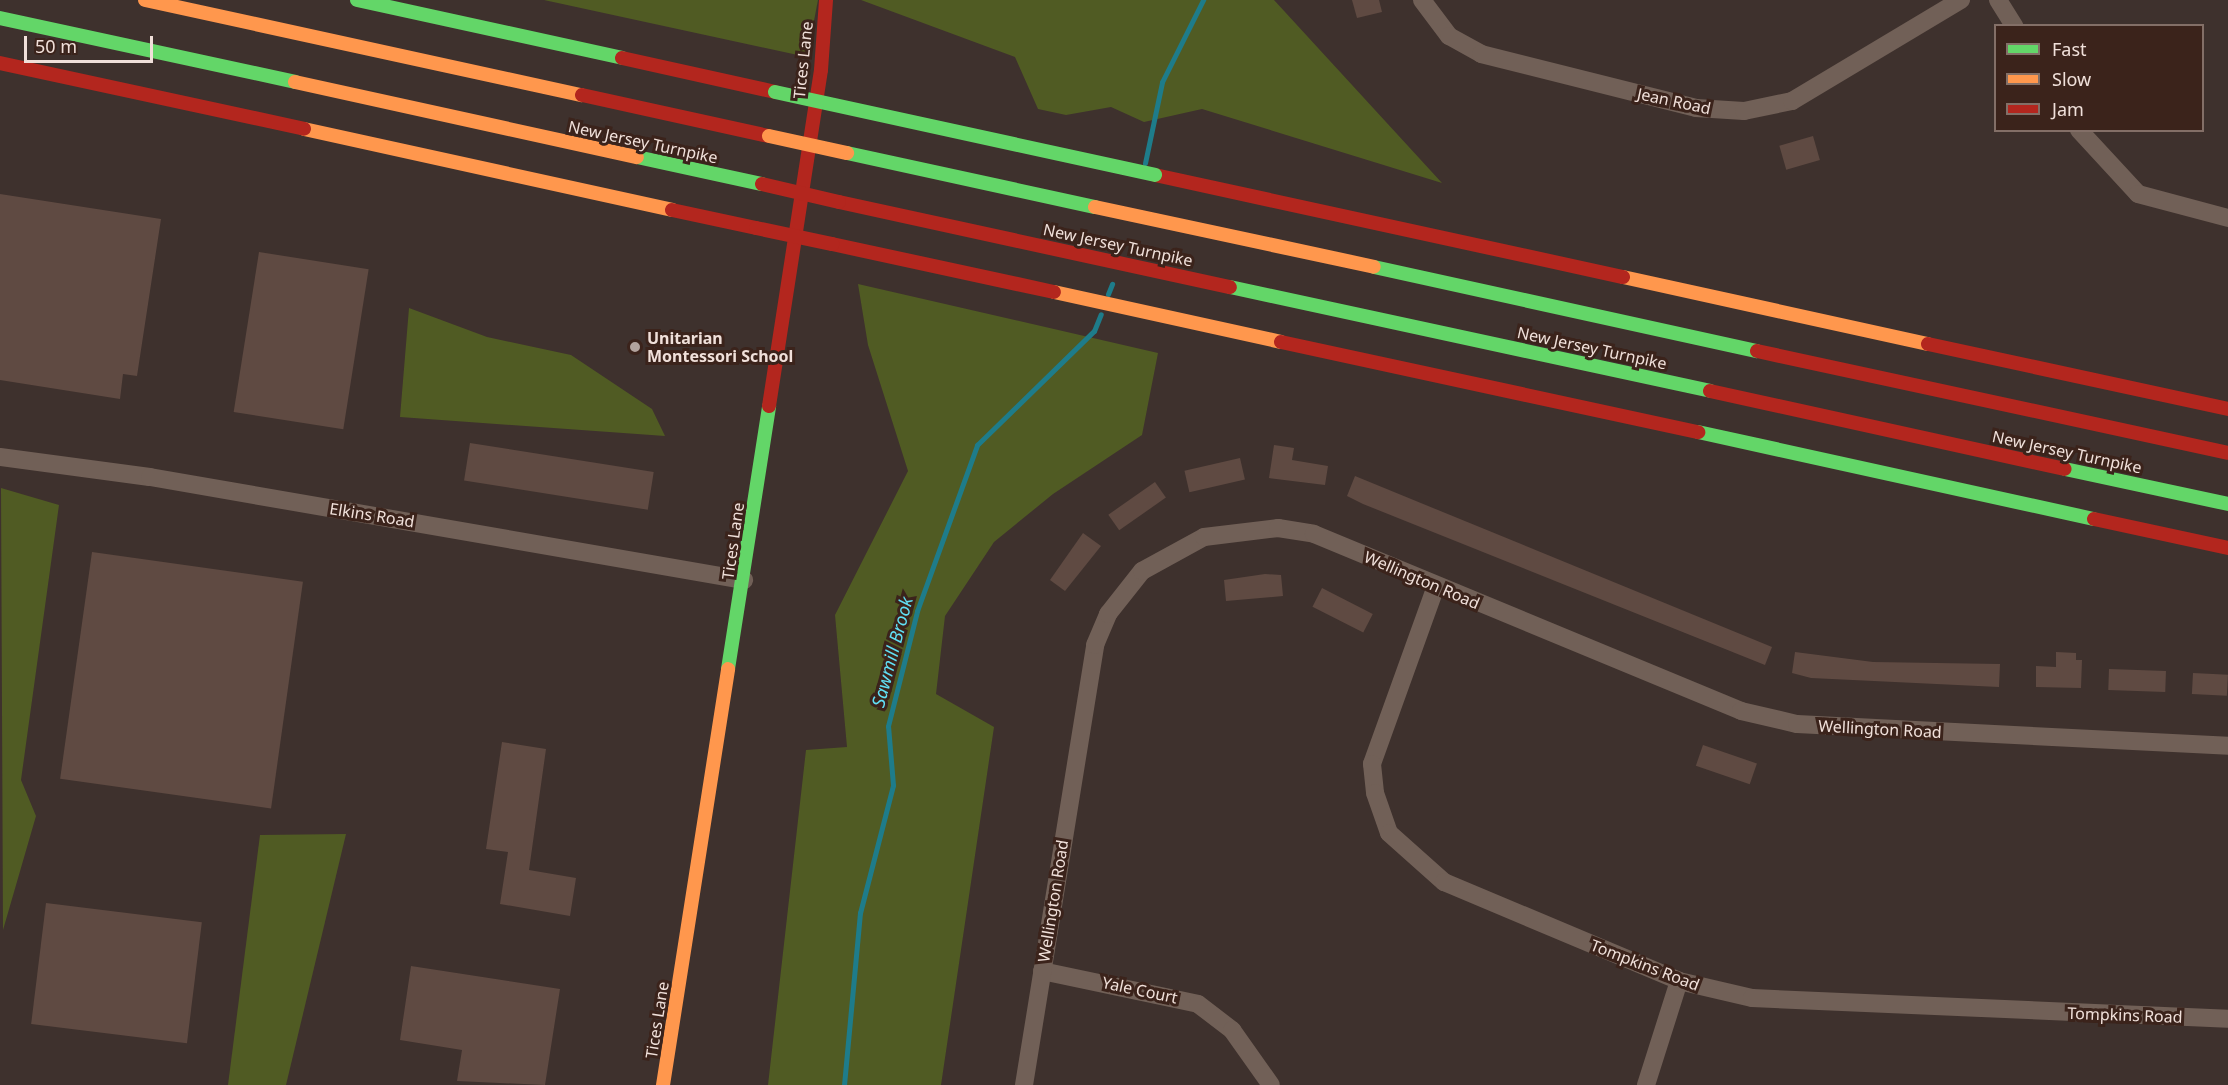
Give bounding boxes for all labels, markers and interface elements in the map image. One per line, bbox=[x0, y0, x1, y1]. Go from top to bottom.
street label: Tices Lane bbox=[789, 20, 817, 100]
scale bar bbox=[27, 24, 156, 62]
legend bbox=[1994, 24, 2204, 132]
text: 50 m bbox=[35, 34, 77, 58]
text: Fast bbox=[2052, 37, 2087, 61]
text: Slow bbox=[2052, 67, 2091, 91]
street label: Jean Road bbox=[1635, 84, 1713, 118]
text: Jam bbox=[2052, 97, 2084, 121]
street label: New Jersey Turnpike bbox=[567, 117, 719, 167]
street label: New Jersey Turnpike bbox=[1042, 220, 1194, 270]
street label: New Jersey Turnpike bbox=[1516, 323, 1668, 373]
place label: Unitarian Montessori School bbox=[647, 328, 793, 366]
marker: Unitarian Montessori School bbox=[628, 340, 642, 354]
street label: New Jersey Turnpike bbox=[1991, 427, 2143, 477]
street label: Elkins Road bbox=[328, 499, 416, 531]
street label: Tices Lane bbox=[718, 501, 748, 581]
street label: Wellington Road bbox=[1361, 547, 1483, 613]
water label: Sawmill Brook bbox=[867, 594, 917, 710]
street label: Wellington Road bbox=[1818, 716, 1942, 742]
street label: Wellington Road bbox=[1034, 838, 1072, 964]
street label: Tompkins Road bbox=[1588, 935, 1702, 995]
street label: Yale Court bbox=[1101, 973, 1179, 1007]
street label: Tices Lane bbox=[641, 980, 673, 1060]
street label: Tompkins Road bbox=[2067, 1003, 2183, 1027]

